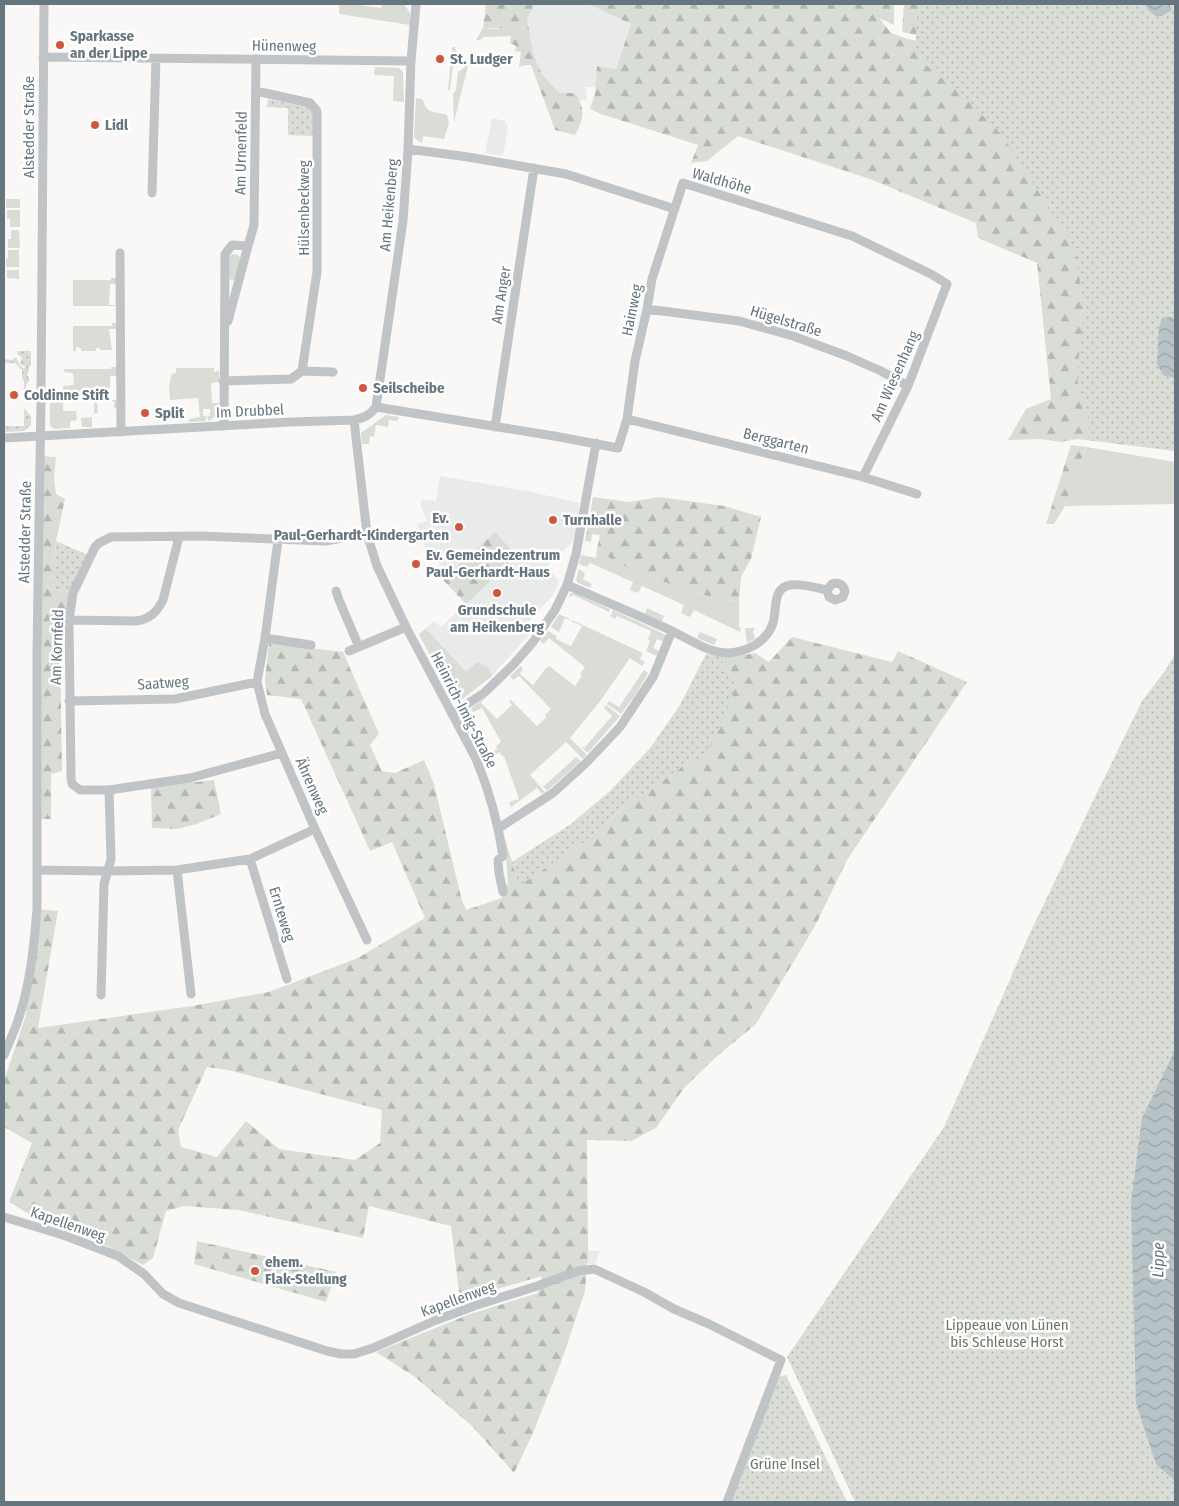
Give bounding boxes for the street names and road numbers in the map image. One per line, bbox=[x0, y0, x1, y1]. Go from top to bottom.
street label: Hünenweg bbox=[252, 36, 316, 56]
street label: Alstedder Straße bbox=[20, 76, 38, 178]
street label: Am Urnenfeld bbox=[231, 111, 251, 195]
street label: Am Heikenberg bbox=[376, 158, 402, 252]
street label: Hülsenbeckweg bbox=[295, 160, 313, 256]
street label: Waldhöhe bbox=[690, 164, 754, 198]
street label: Am Anger bbox=[488, 264, 515, 325]
street label: Hainweg bbox=[618, 282, 646, 338]
street label: Hügelstraße bbox=[748, 302, 824, 340]
street label: Am Wiesenhang bbox=[867, 328, 923, 424]
street label: Im Drubbel bbox=[216, 400, 285, 422]
street label: Berggarten bbox=[741, 424, 811, 458]
street label: Alstedder Straße bbox=[15, 481, 35, 583]
street label: Am Kornfeld bbox=[47, 609, 67, 685]
street label: Heinrich-Imig-Straße bbox=[427, 649, 501, 771]
street label: Saatweg bbox=[137, 672, 189, 694]
street label: Ährenweg bbox=[292, 755, 332, 817]
street label: Ernteweg bbox=[265, 884, 299, 944]
street label: Kapellenweg bbox=[28, 1203, 108, 1245]
street label: Kapellenweg bbox=[418, 1277, 498, 1321]

